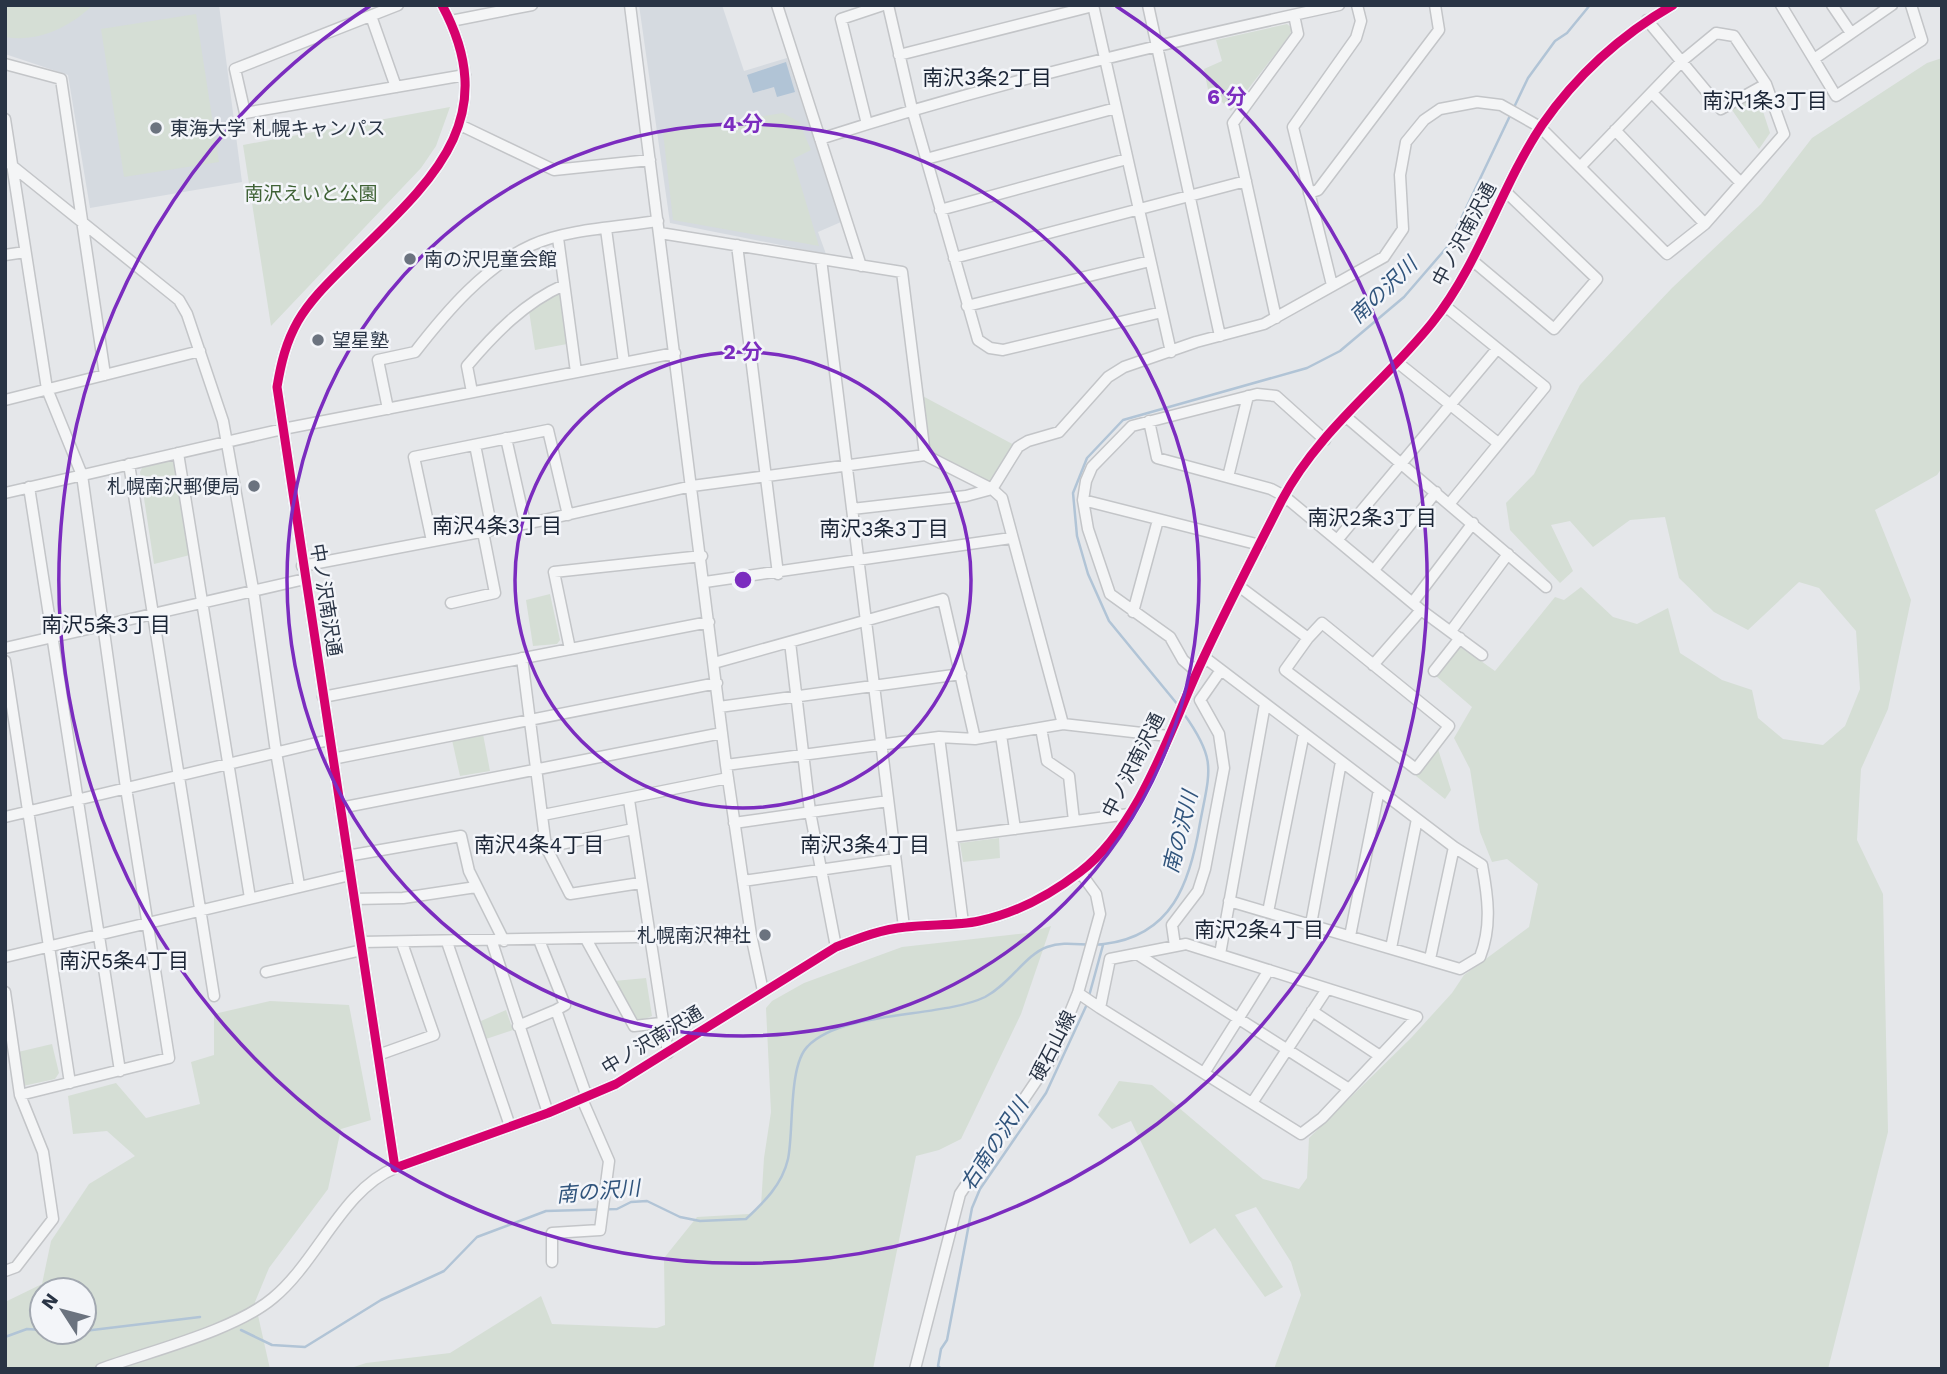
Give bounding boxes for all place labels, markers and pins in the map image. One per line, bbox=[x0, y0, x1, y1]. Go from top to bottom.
place label: 東海大学 札幌キャンパス bbox=[170, 117, 385, 140]
marker: 東海大学 札幌キャンパス bbox=[148, 120, 164, 136]
place label: 南の沢児童会館 bbox=[424, 248, 557, 271]
marker: 南の沢児童会館 bbox=[402, 251, 418, 267]
place label: 望星塾 bbox=[332, 329, 389, 352]
marker: 望星塾 bbox=[310, 332, 326, 348]
place label: 札幌南沢郵便局 bbox=[107, 475, 240, 498]
marker: 札幌南沢郵便局 bbox=[246, 478, 262, 494]
centre of rings bbox=[731, 568, 755, 592]
place label: 札幌南沢神社 bbox=[637, 924, 751, 947]
marker: 札幌南沢神社 bbox=[757, 927, 773, 943]

